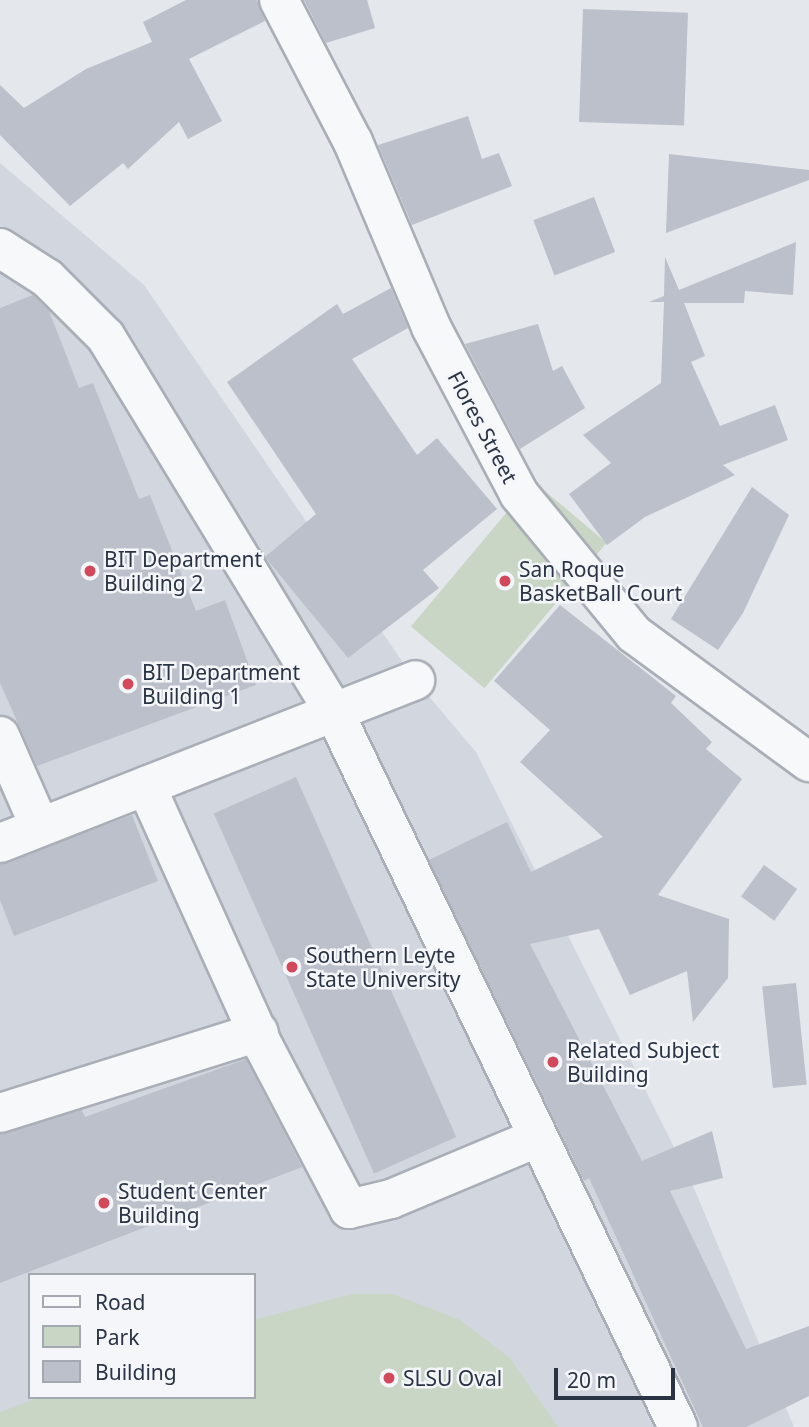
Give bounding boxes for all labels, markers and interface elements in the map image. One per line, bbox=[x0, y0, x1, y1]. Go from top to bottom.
street label: Flores Street bbox=[443, 367, 523, 487]
place label: BIT Department Building 2 bbox=[104, 546, 262, 596]
place label: San Roque BasketBall Court bbox=[519, 556, 682, 606]
marker: BIT Department Building 2 bbox=[82, 563, 98, 579]
marker: San Roque BasketBall Court bbox=[497, 573, 513, 589]
place label: BIT Department Building 1 bbox=[142, 659, 300, 709]
marker: BIT Department Building 1 bbox=[120, 676, 136, 692]
place label: Southern Leyte State University bbox=[306, 942, 460, 992]
marker: Southern Leyte State University bbox=[284, 959, 300, 975]
place label: Related Subject Building bbox=[567, 1037, 719, 1087]
marker: Related Subject Building bbox=[545, 1054, 561, 1070]
place label: Student Center Building bbox=[118, 1178, 267, 1228]
marker: Student Center Building bbox=[96, 1195, 112, 1211]
legend bbox=[28, 1273, 256, 1399]
text: Road bbox=[95, 1288, 145, 1316]
text: Park bbox=[95, 1323, 139, 1351]
scale bar bbox=[557, 1354, 678, 1398]
text: Building bbox=[95, 1358, 177, 1386]
place label: SLSU Oval bbox=[403, 1365, 502, 1391]
text: 20 m bbox=[567, 1366, 616, 1394]
marker: SLSU Oval bbox=[381, 1370, 397, 1386]

